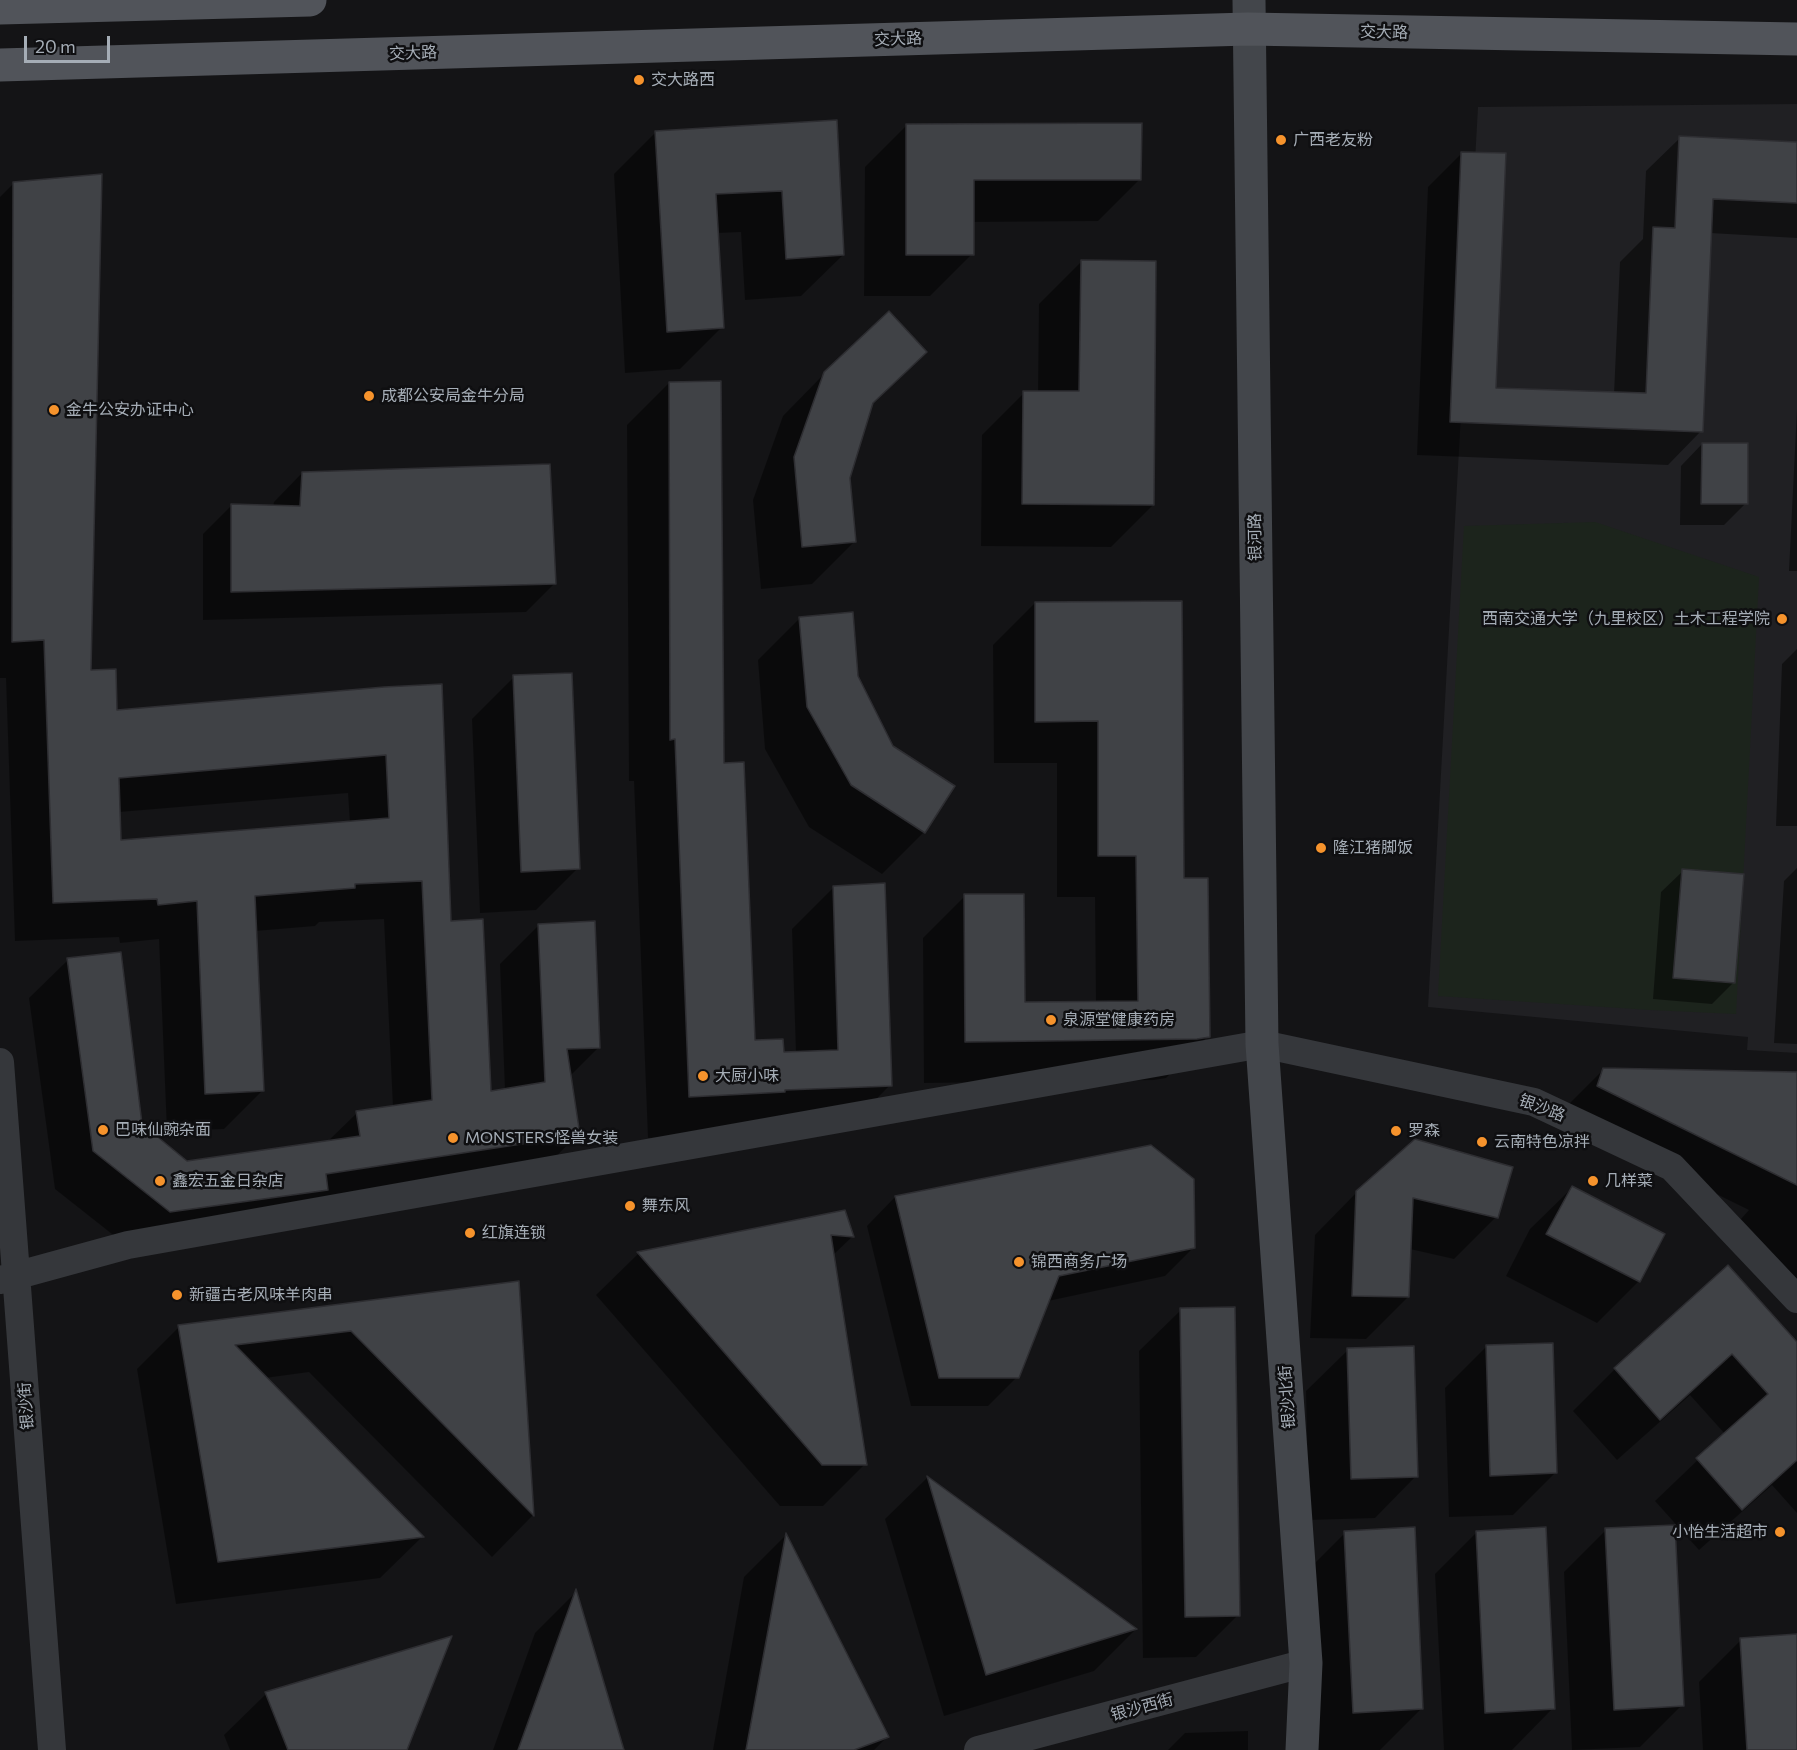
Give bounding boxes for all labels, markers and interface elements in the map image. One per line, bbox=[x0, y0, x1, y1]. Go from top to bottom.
street label: 交大路 bbox=[1360, 22, 1408, 42]
scale bar bbox=[27, 24, 112, 62]
street label: 交大路 bbox=[874, 29, 922, 49]
text: 20 m bbox=[35, 35, 76, 57]
street label: 交大路 bbox=[389, 43, 437, 63]
place label: 交大路西 bbox=[651, 70, 715, 90]
marker: 交大路西 bbox=[632, 73, 646, 87]
place label: 广西老友粉 bbox=[1293, 130, 1373, 150]
marker: 广西老友粉 bbox=[1274, 133, 1288, 147]
place label: 成都公安局金牛分局 bbox=[381, 386, 525, 406]
marker: 成都公安局金牛分局 bbox=[362, 389, 376, 403]
place label: 金牛公安办证中心 bbox=[66, 400, 194, 420]
marker: 金牛公安办证中心 bbox=[47, 403, 61, 417]
street label: 银河路 bbox=[1245, 513, 1265, 561]
place label: 西南交通大学（九里校区）土木工程学院 bbox=[1482, 609, 1770, 629]
marker: 西南交通大学（九里校区）土木工程学院 bbox=[1775, 612, 1789, 626]
place label: 隆江猪脚饭 bbox=[1333, 838, 1413, 858]
marker: 隆江猪脚饭 bbox=[1314, 841, 1328, 855]
place label: 泉源堂健康药房 bbox=[1063, 1010, 1175, 1030]
marker: 泉源堂健康药房 bbox=[1044, 1013, 1058, 1027]
place label: 大厨小味 bbox=[715, 1066, 779, 1086]
marker: 大厨小味 bbox=[696, 1069, 710, 1083]
street label: 银沙路 bbox=[1516, 1090, 1568, 1126]
place label: 巴味仙豌杂面 bbox=[115, 1120, 211, 1140]
place label: 罗森 bbox=[1408, 1121, 1440, 1141]
marker: 巴味仙豌杂面 bbox=[96, 1123, 110, 1137]
marker: 罗森 bbox=[1389, 1124, 1403, 1138]
place label: MONSTERS怪兽女装 bbox=[465, 1128, 618, 1148]
marker: MONSTERS怪兽女装 bbox=[446, 1131, 460, 1145]
place label: 云南特色凉拌 bbox=[1494, 1132, 1590, 1152]
marker: 云南特色凉拌 bbox=[1475, 1135, 1489, 1149]
place label: 鑫宏五金日杂店 bbox=[172, 1171, 284, 1191]
place label: 几样菜 bbox=[1605, 1171, 1653, 1191]
marker: 鑫宏五金日杂店 bbox=[153, 1174, 167, 1188]
marker: 几样菜 bbox=[1586, 1174, 1600, 1188]
place label: 舞东风 bbox=[642, 1196, 690, 1216]
marker: 舞东风 bbox=[623, 1199, 637, 1213]
place label: 红旗连锁 bbox=[482, 1223, 546, 1243]
marker: 红旗连锁 bbox=[463, 1226, 477, 1240]
place label: 锦西商务广场 bbox=[1031, 1252, 1127, 1272]
marker: 锦西商务广场 bbox=[1012, 1255, 1026, 1269]
place label: 新疆古老风味羊肉串 bbox=[189, 1285, 333, 1305]
marker: 新疆古老风味羊肉串 bbox=[170, 1288, 184, 1302]
street label: 银沙北街 bbox=[1275, 1364, 1299, 1430]
street label: 银沙街 bbox=[15, 1381, 37, 1431]
place label: 小怡生活超市 bbox=[1672, 1522, 1768, 1542]
marker: 小怡生活超市 bbox=[1773, 1525, 1787, 1539]
street label: 银沙西街 bbox=[1109, 1689, 1175, 1725]

